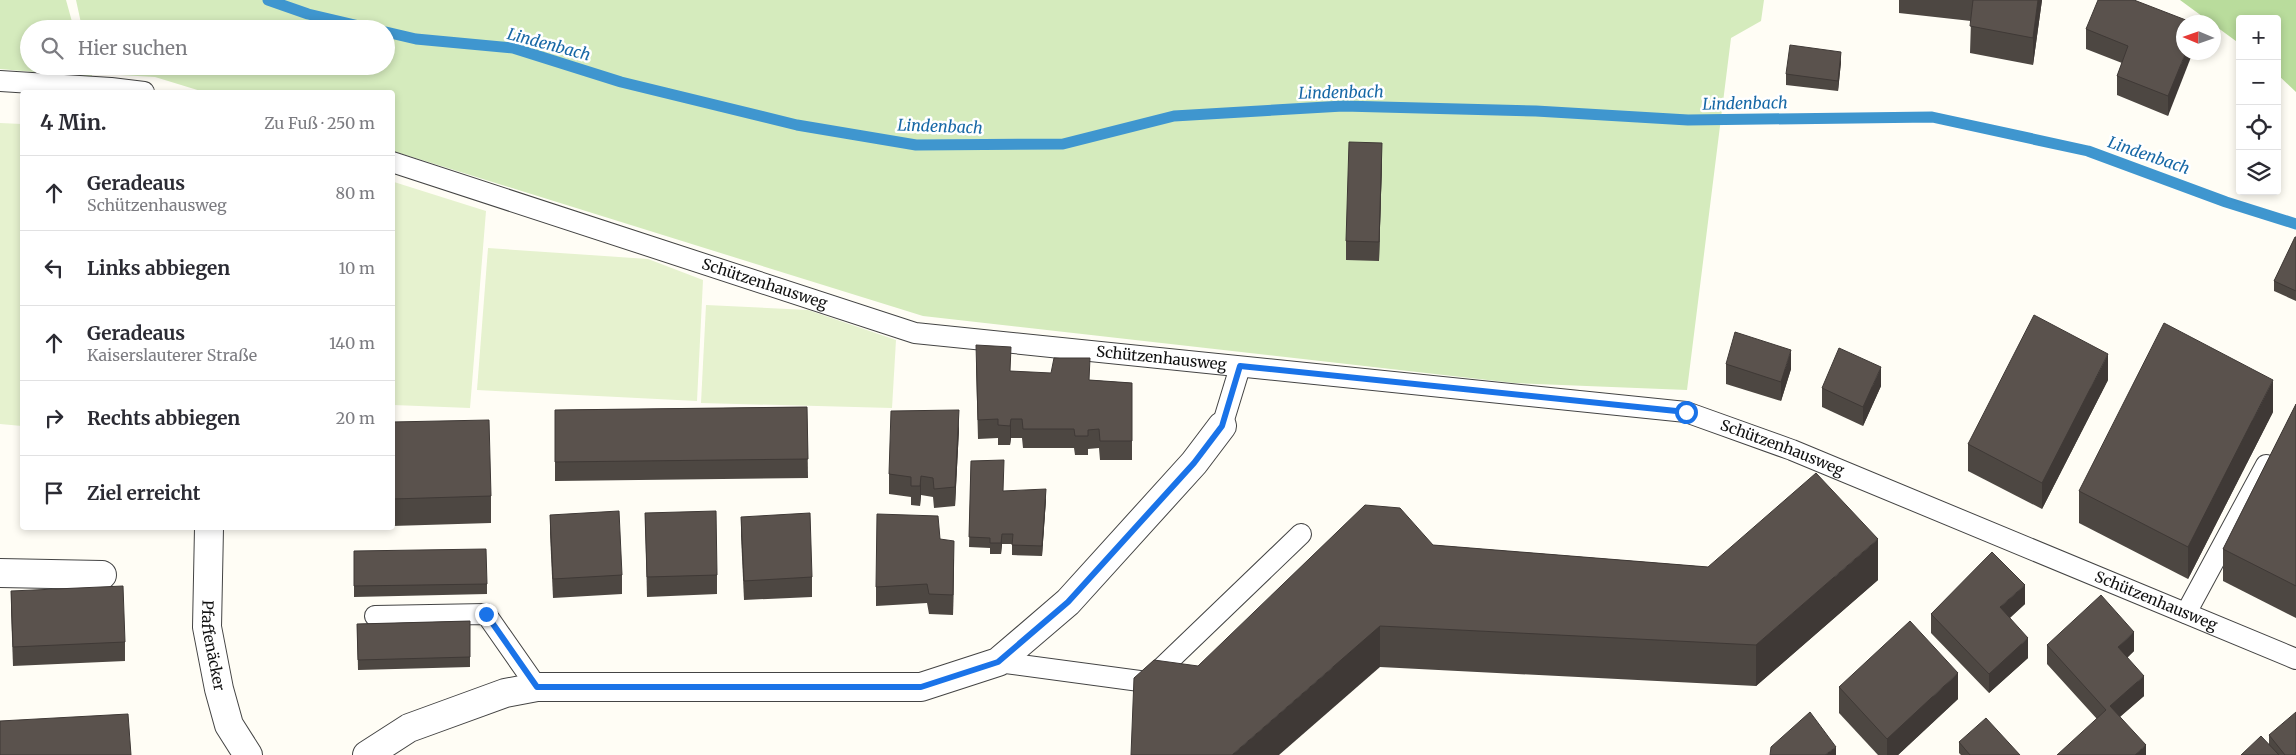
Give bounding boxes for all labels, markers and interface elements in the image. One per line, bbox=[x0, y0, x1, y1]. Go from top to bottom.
north arrow bbox=[2176, 15, 2221, 60]
map controls bbox=[2236, 15, 2281, 195]
button: + bbox=[2236, 15, 2281, 60]
search box bbox=[20, 20, 395, 75]
water label: Lindenbach bbox=[505, 23, 593, 65]
icon: search bbox=[38, 34, 66, 62]
text: Hier suchen bbox=[78, 36, 188, 60]
button: − bbox=[2236, 60, 2281, 105]
water label: Lindenbach bbox=[1298, 81, 1384, 103]
water label: Lindenbach bbox=[1702, 92, 1788, 114]
button: locate bbox=[2236, 105, 2281, 150]
text: 4 Min. bbox=[40, 109, 107, 136]
text: Zu Fuß · 250 m bbox=[264, 113, 375, 133]
water label: Lindenbach bbox=[897, 115, 983, 137]
water label: Lindenbach bbox=[2105, 132, 2193, 178]
button: layers bbox=[2236, 150, 2281, 195]
text: Geradeaus bbox=[87, 171, 185, 195]
icon: ahead bbox=[40, 179, 68, 207]
text: 80 m bbox=[336, 183, 375, 203]
text: Schützenhausweg bbox=[87, 195, 227, 215]
icon: left bbox=[40, 254, 68, 282]
street label: Schützenhausweg bbox=[699, 254, 830, 313]
text: Links abbiegen bbox=[87, 256, 230, 280]
text: 10 m bbox=[338, 258, 375, 278]
text: Geradeaus bbox=[87, 321, 185, 345]
icon: ahead bbox=[40, 329, 68, 357]
text: 140 m bbox=[329, 333, 375, 353]
street label: Schützenhausweg bbox=[1095, 342, 1228, 374]
text: Kaiserslauterer Straße bbox=[87, 345, 257, 365]
route start bbox=[1675, 401, 1698, 424]
icon: right bbox=[40, 404, 68, 432]
text: Rechts abbiegen bbox=[87, 406, 240, 430]
text: 20 m bbox=[336, 408, 375, 428]
street label: Schützenhausweg bbox=[1718, 415, 1847, 480]
icon: arrive bbox=[40, 479, 68, 507]
text: Ziel erreicht bbox=[87, 481, 200, 505]
street label: Schützenhausweg bbox=[2092, 567, 2220, 634]
street label: Pfaffenäcker bbox=[198, 600, 229, 693]
route end bbox=[475, 603, 498, 626]

